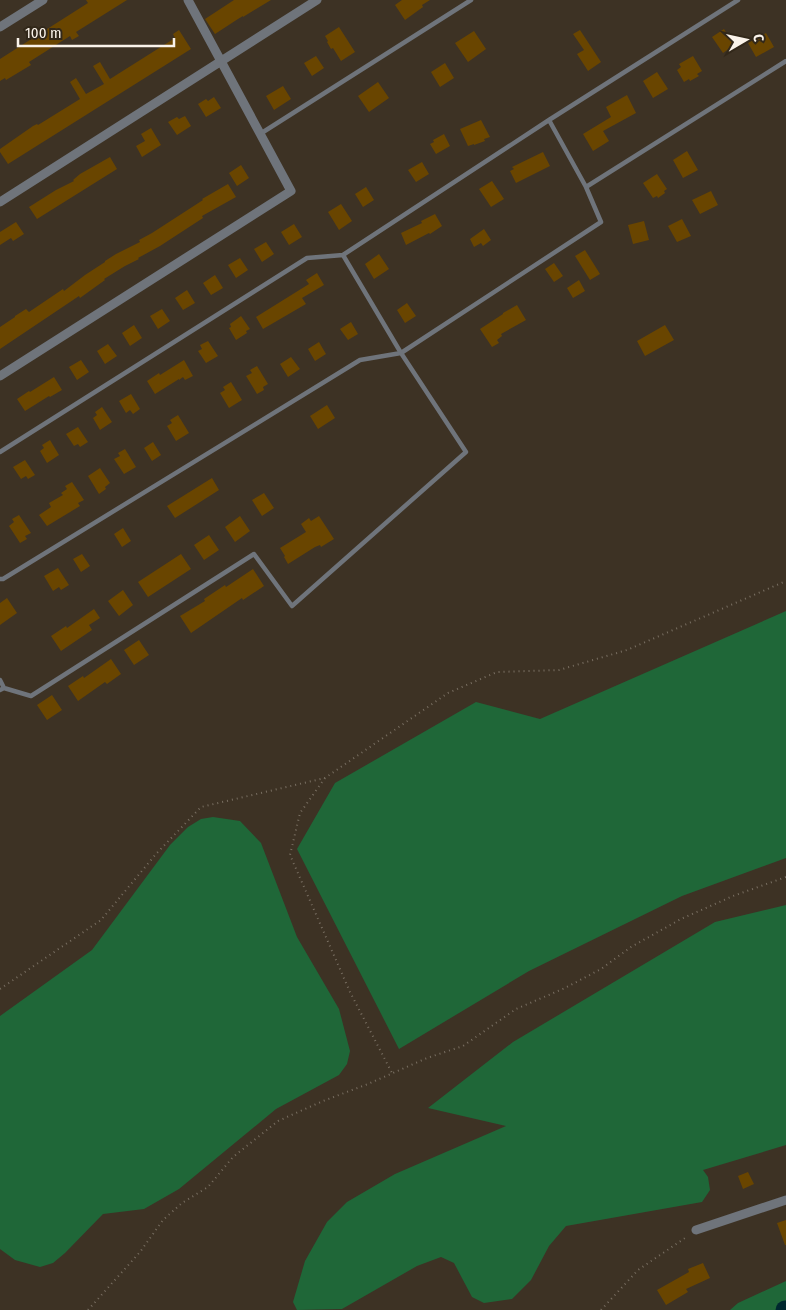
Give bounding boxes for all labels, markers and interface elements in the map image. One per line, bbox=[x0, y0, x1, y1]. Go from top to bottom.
scale bar bbox=[18, 15, 174, 47]
north arrow bbox=[721, 15, 771, 65]
text: 100 m bbox=[25, 24, 62, 42]
text: С bbox=[749, 33, 767, 44]

